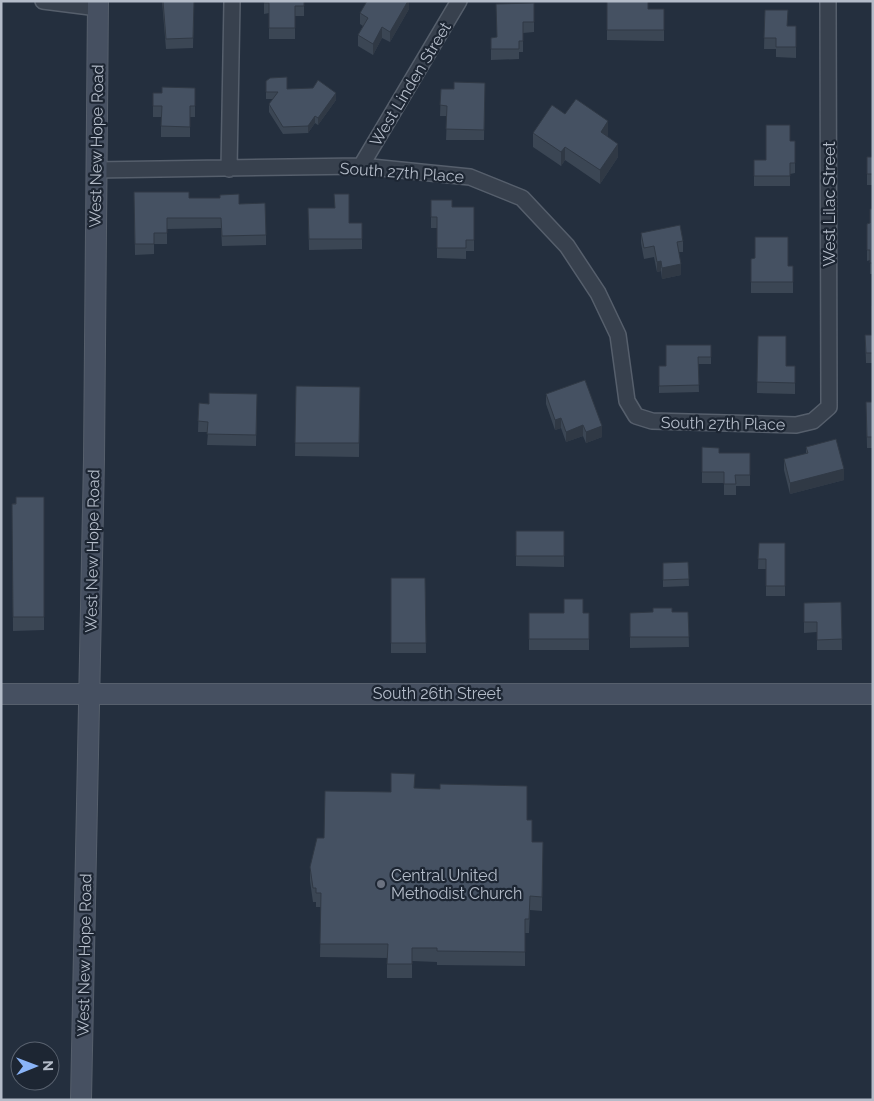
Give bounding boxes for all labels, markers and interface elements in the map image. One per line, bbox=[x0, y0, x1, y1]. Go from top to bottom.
street label: West Linden Street bbox=[366, 18, 455, 150]
street label: West New Hope Road bbox=[86, 64, 107, 228]
street label: West Lilac Street bbox=[820, 141, 839, 267]
street label: South 27th Place bbox=[339, 159, 465, 186]
street label: South 27th Place bbox=[661, 413, 785, 434]
street label: West New Hope Road bbox=[82, 469, 103, 633]
street label: South 26th Street bbox=[373, 684, 502, 703]
place label: Central United Methodist Church bbox=[391, 866, 522, 903]
street label: West New Hope Road bbox=[74, 873, 95, 1037]
marker: Central United Methodist Church bbox=[375, 878, 387, 890]
north arrow bbox=[10, 1041, 60, 1091]
text: N bbox=[40, 1060, 56, 1071]

